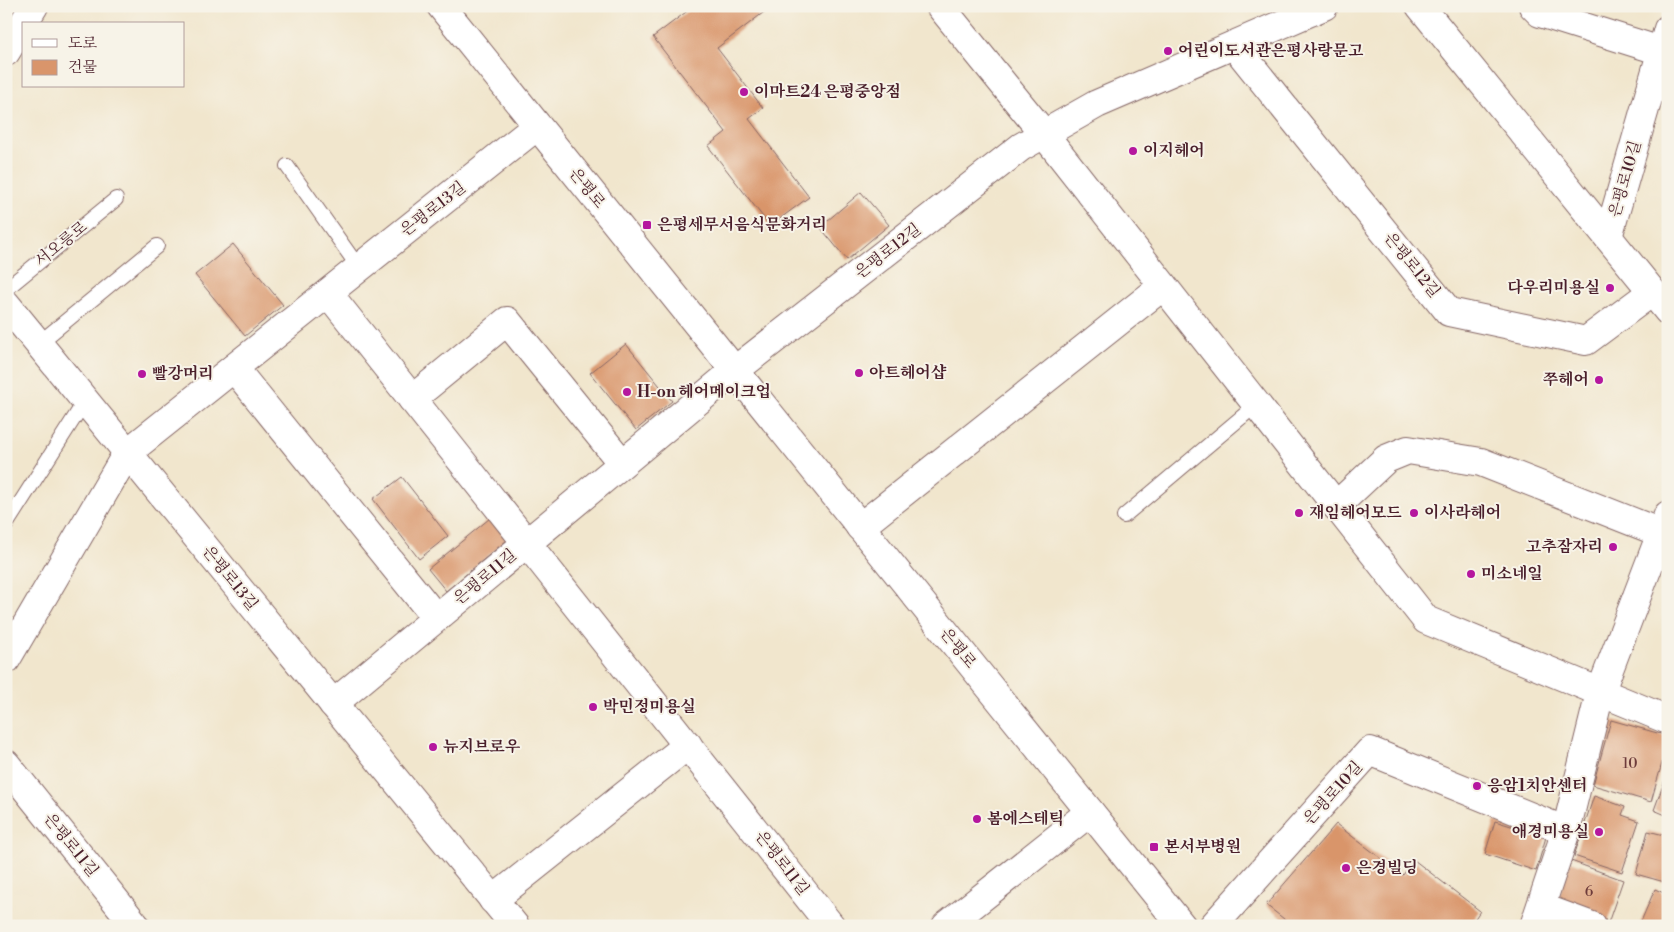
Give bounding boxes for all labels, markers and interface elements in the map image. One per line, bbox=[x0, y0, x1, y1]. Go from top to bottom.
legend bbox=[22, 22, 185, 88]
text: 도로 bbox=[68, 34, 97, 53]
place label: 어린이도서관은평사랑문고 bbox=[1178, 41, 1364, 61]
marker: 어린이도서관은평사랑문고 bbox=[1162, 45, 1174, 57]
text: 건물 bbox=[68, 58, 97, 77]
place label: 이마트24 은평중앙점 bbox=[754, 82, 901, 102]
marker: 이마트24 은평중앙점 bbox=[738, 86, 750, 98]
street label: 은평로10길 bbox=[1605, 138, 1645, 220]
place label: 이지헤어 bbox=[1143, 141, 1205, 161]
marker: 이지헤어 bbox=[1127, 145, 1139, 157]
street label: 은평로 bbox=[565, 164, 610, 213]
street label: 은평로13길 bbox=[396, 177, 470, 241]
place label: 은평세무서음식문화거리 bbox=[657, 215, 827, 235]
street label: 서오릉로 bbox=[31, 216, 92, 271]
marker: 은평세무서음식문화거리 bbox=[641, 219, 653, 231]
street label: 은평로12길 bbox=[851, 219, 925, 283]
street label: 은평로12길 bbox=[1380, 228, 1444, 302]
place label: 다우리미용실 bbox=[1507, 278, 1600, 298]
marker: 다우리미용실 bbox=[1604, 282, 1616, 294]
place label: 아트헤어샵 bbox=[869, 363, 947, 383]
place label: 빨강머리 bbox=[152, 364, 214, 384]
marker: 아트헤어샵 bbox=[853, 367, 865, 379]
marker: 빨강머리 bbox=[136, 368, 148, 380]
place label: 쭈헤어 bbox=[1543, 370, 1589, 390]
marker: 쭈헤어 bbox=[1593, 374, 1605, 386]
place label: H-on 헤어메이크업 bbox=[637, 382, 771, 402]
marker: H-on 헤어메이크업 bbox=[621, 386, 633, 398]
place label: 재임헤어모드 bbox=[1309, 503, 1402, 523]
place label: 이사라헤어 bbox=[1424, 503, 1501, 523]
marker: 재임헤어모드 bbox=[1293, 507, 1305, 519]
marker: 이사라헤어 bbox=[1408, 507, 1420, 519]
place label: 고추잠자리 bbox=[1526, 537, 1603, 557]
marker: 고추잠자리 bbox=[1607, 541, 1619, 553]
street label: 은평로13길 bbox=[198, 542, 262, 614]
street label: 은평로11길 bbox=[449, 545, 521, 609]
place label: 미소네일 bbox=[1481, 564, 1543, 584]
marker: 미소네일 bbox=[1465, 568, 1477, 580]
street label: 은평로 bbox=[936, 624, 981, 673]
place label: 박민정미용실 bbox=[603, 697, 696, 717]
marker: 박민정미용실 bbox=[587, 701, 599, 713]
place label: 뉴지브로우 bbox=[443, 737, 521, 757]
marker: 뉴지브로우 bbox=[427, 741, 439, 753]
house number: 10 bbox=[1623, 755, 1637, 773]
street label: 은평로10길 bbox=[1299, 757, 1367, 829]
place label: 응암1치안센터 bbox=[1487, 776, 1587, 796]
marker: 응암1치안센터 bbox=[1471, 780, 1483, 792]
street label: 은평로11길 bbox=[39, 809, 103, 881]
place label: 봄에스테틱 bbox=[987, 809, 1064, 829]
marker: 봄에스테틱 bbox=[971, 813, 983, 825]
place label: 애경미용실 bbox=[1512, 822, 1589, 842]
marker: 애경미용실 bbox=[1593, 826, 1605, 838]
street label: 은평로11길 bbox=[751, 827, 813, 899]
place label: 본서부병원 bbox=[1164, 837, 1241, 857]
marker: 본서부병원 bbox=[1148, 841, 1160, 853]
place label: 은경빌딩 bbox=[1356, 858, 1418, 878]
marker: 은경빌딩 bbox=[1340, 862, 1352, 874]
house number: 6 bbox=[1585, 883, 1594, 901]

